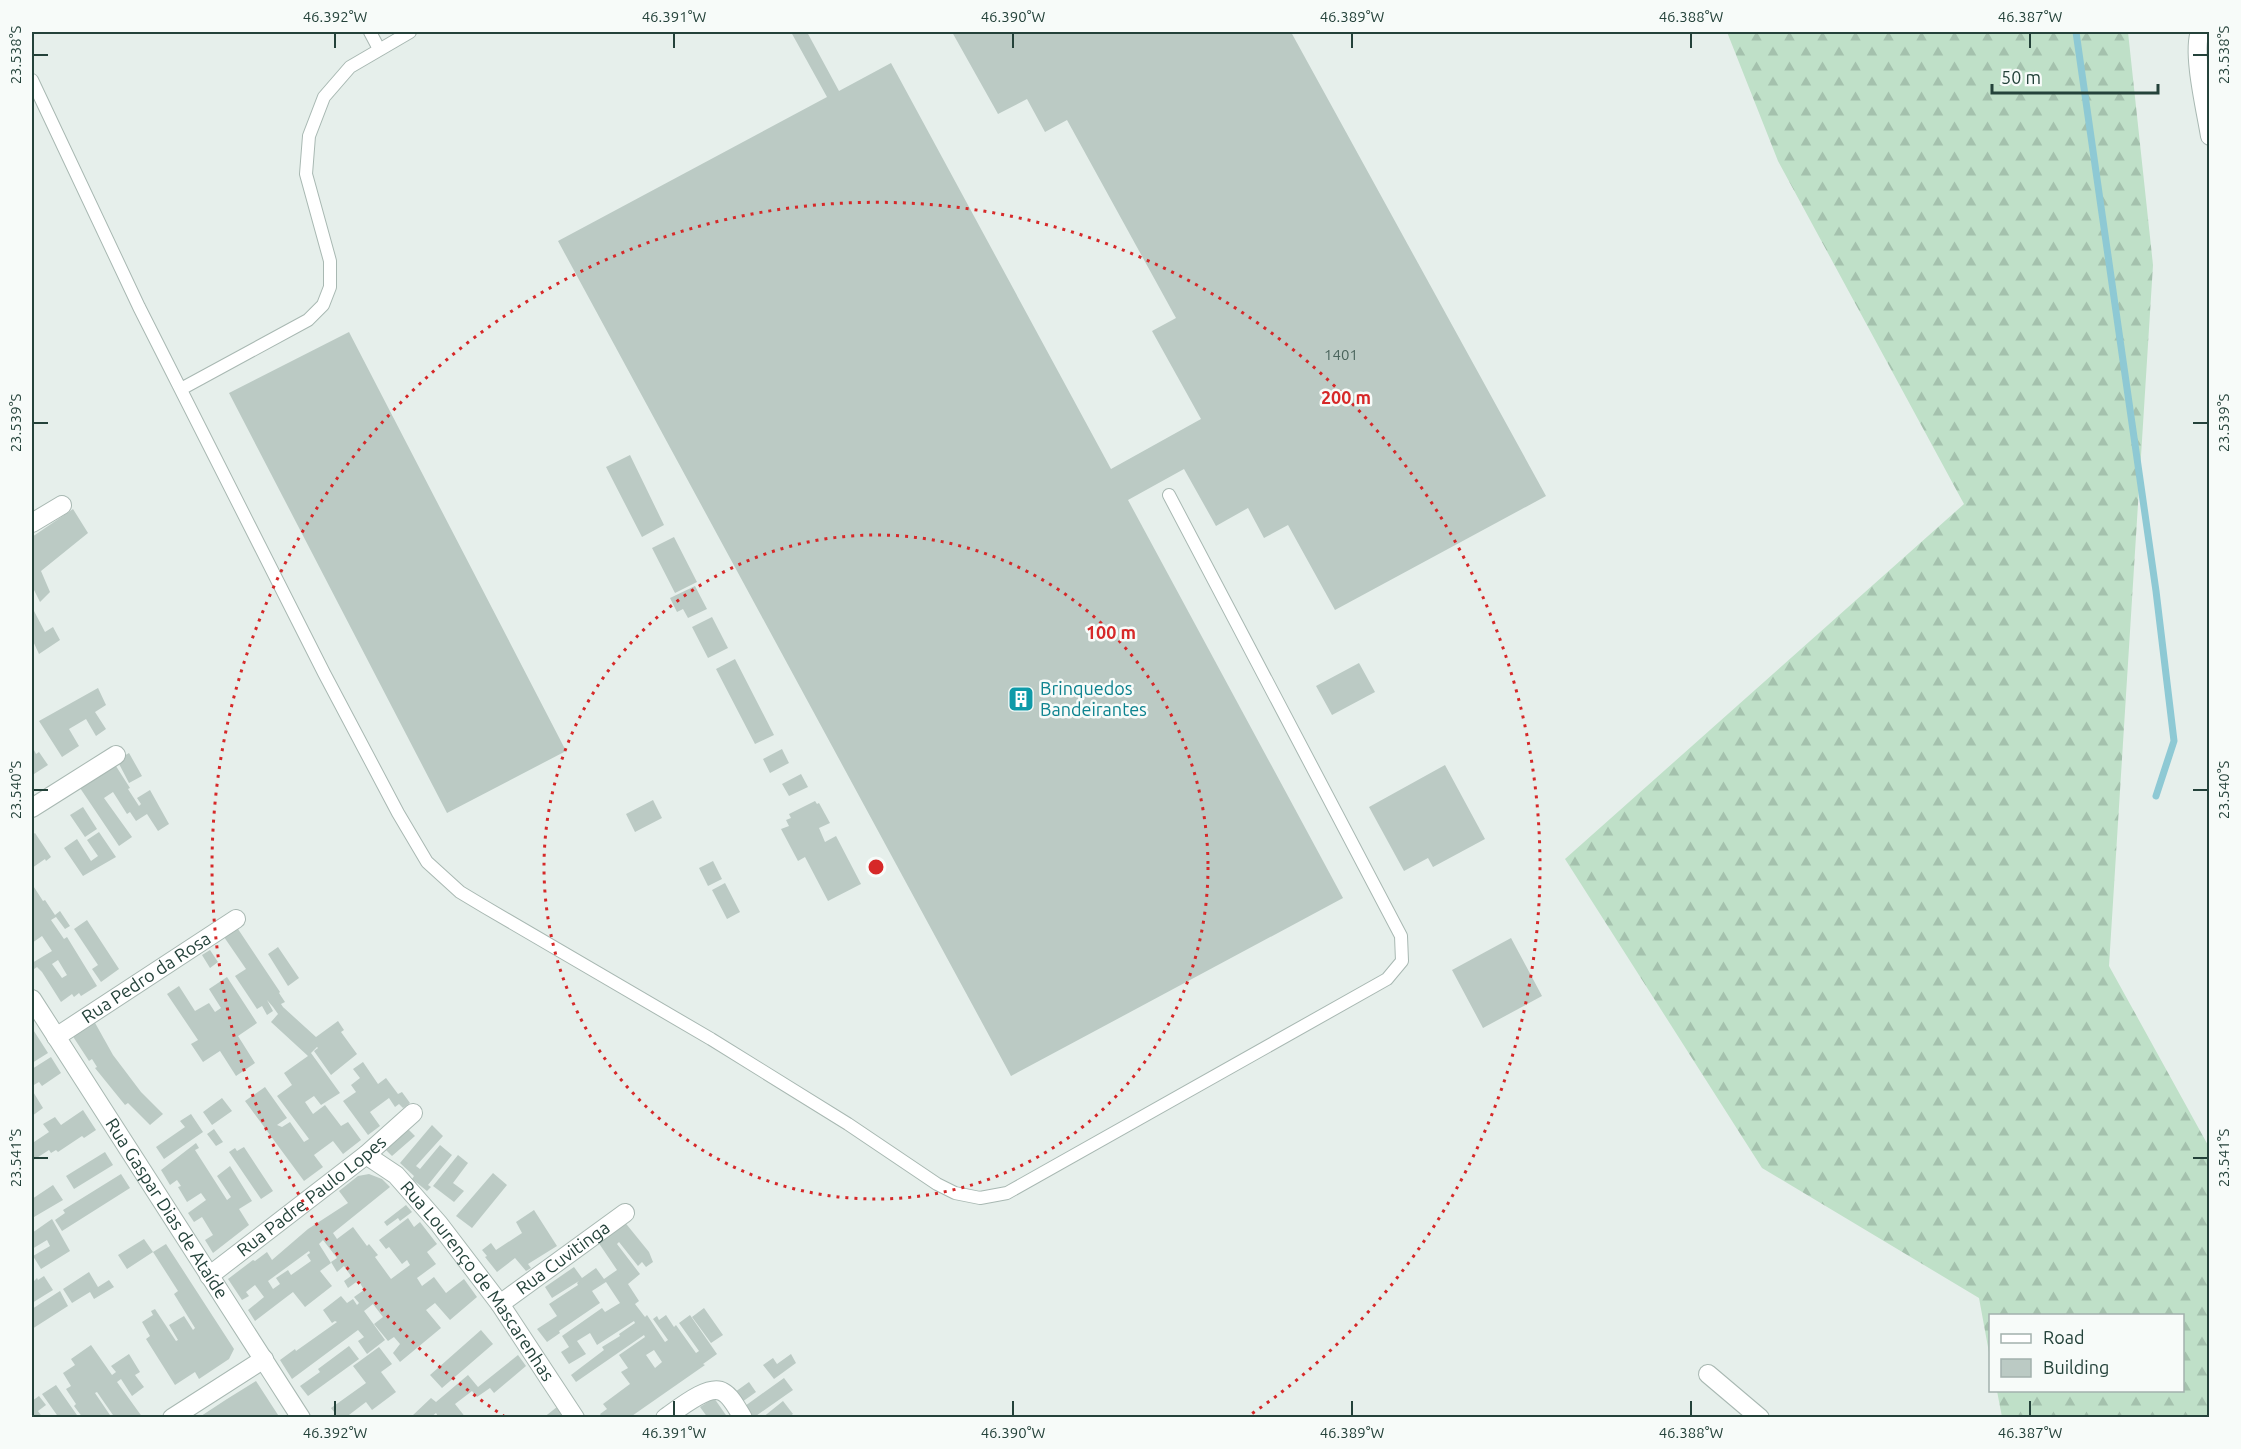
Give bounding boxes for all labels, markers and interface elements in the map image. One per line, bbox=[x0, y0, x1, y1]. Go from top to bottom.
text: 46.392°W bbox=[303, 8, 367, 25]
text: 46.391°W bbox=[642, 8, 706, 25]
text: 46.390°W bbox=[981, 8, 1045, 25]
text: 46.389°W bbox=[1320, 8, 1384, 25]
text: 46.388°W bbox=[1659, 8, 1723, 25]
text: 46.387°W bbox=[1998, 8, 2062, 25]
text: 23.538°S bbox=[7, 26, 24, 84]
text: 23.538°S bbox=[2215, 26, 2232, 84]
scale bar bbox=[1992, 57, 2158, 95]
text: 50 m bbox=[2001, 67, 2041, 87]
house number: 1401 bbox=[1324, 346, 1358, 363]
text: 200 m bbox=[1321, 387, 1371, 407]
text: 23.539°S bbox=[7, 394, 24, 452]
text: 23.539°S bbox=[2215, 394, 2232, 452]
text: 100 m bbox=[1086, 622, 1136, 642]
place label: Brinquedos Bandeirantes bbox=[1040, 678, 1147, 719]
building icon: Brinquedos Bandeirantes bbox=[1006, 684, 1036, 714]
text: 23.540°S bbox=[7, 761, 24, 819]
text: 23.540°S bbox=[2215, 761, 2232, 819]
centre of rings bbox=[866, 857, 886, 877]
street label: Rua Pedro da Rosa bbox=[78, 927, 214, 1026]
street label: Rua Gaspar Dias de Ataíde bbox=[102, 1114, 233, 1302]
text: 23.541°S bbox=[7, 1129, 24, 1187]
text: 23.541°S bbox=[2215, 1129, 2232, 1187]
street label: Rua Padre Paulo Lopes bbox=[233, 1131, 390, 1260]
street label: Rua Lourenço de Mascarenhas bbox=[397, 1177, 559, 1385]
street label: Rua Cuvitinga bbox=[512, 1217, 613, 1298]
legend bbox=[1989, 1314, 2184, 1392]
text: Road bbox=[2043, 1327, 2085, 1347]
text: Building bbox=[2043, 1357, 2109, 1377]
text: 46.392°W bbox=[303, 1424, 367, 1441]
text: 46.391°W bbox=[642, 1424, 706, 1441]
text: 46.390°W bbox=[981, 1424, 1045, 1441]
text: 46.389°W bbox=[1320, 1424, 1384, 1441]
text: 46.388°W bbox=[1659, 1424, 1723, 1441]
text: 46.387°W bbox=[1998, 1424, 2062, 1441]

